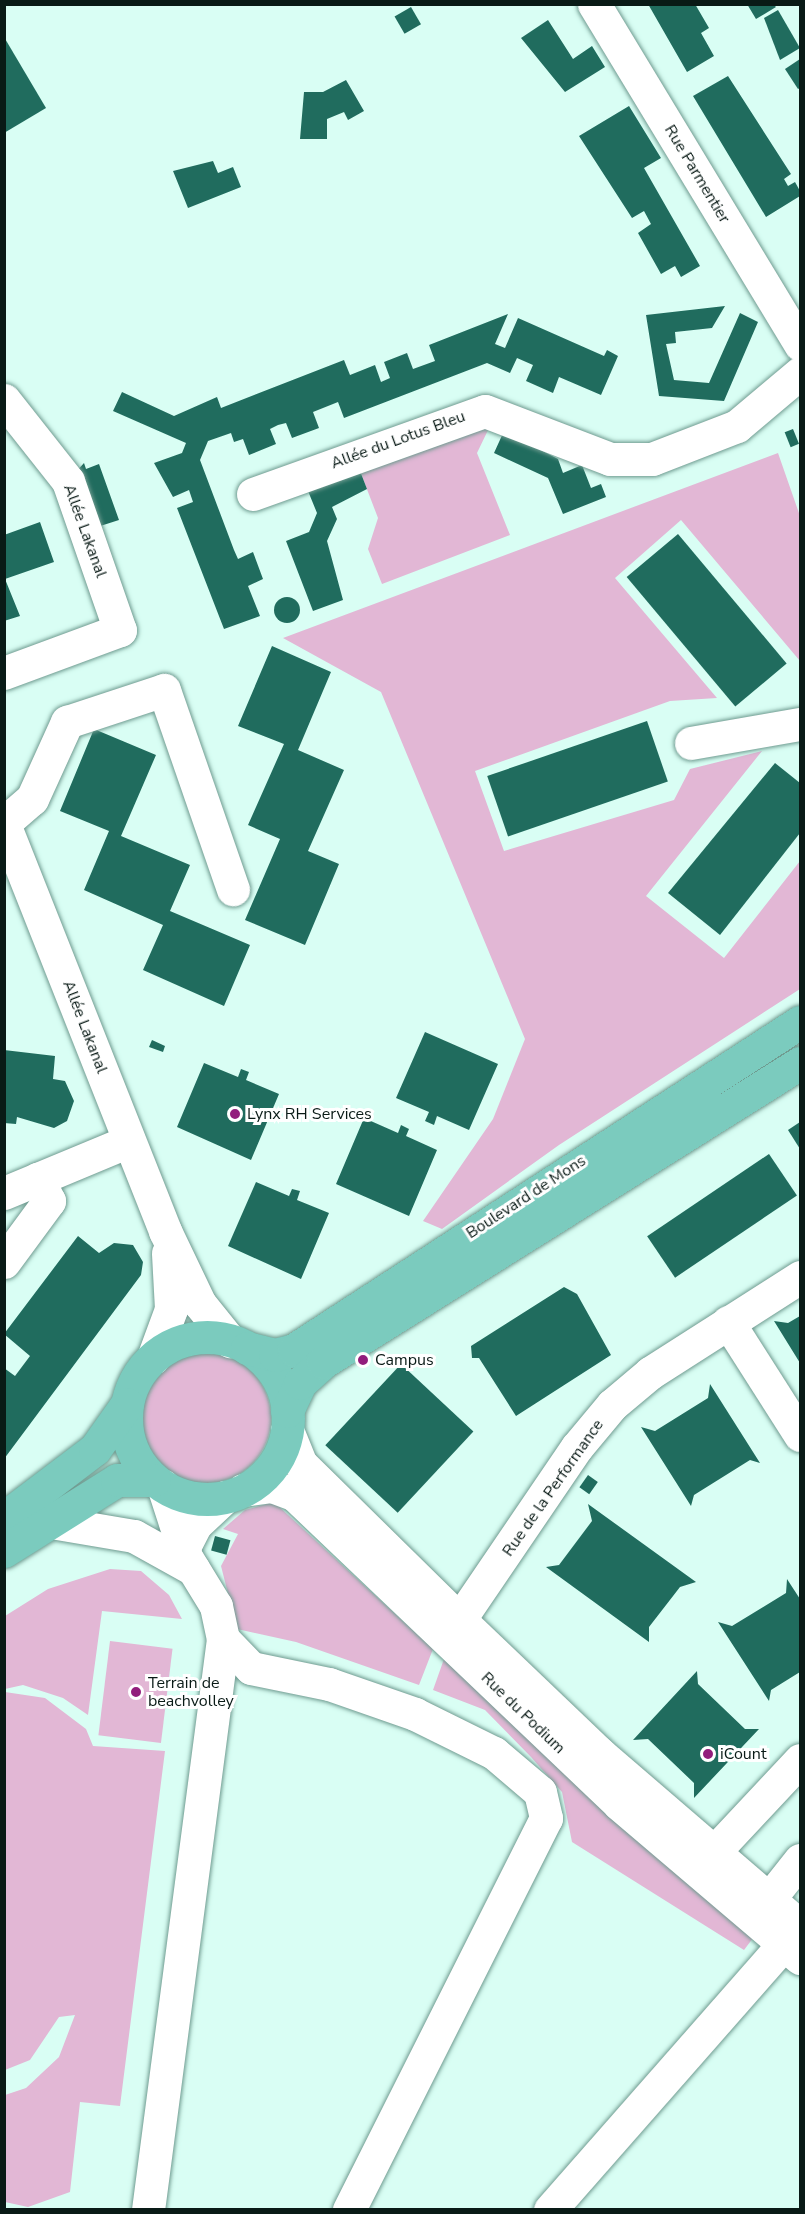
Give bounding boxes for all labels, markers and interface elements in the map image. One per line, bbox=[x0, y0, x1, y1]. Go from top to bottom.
street label: Rue Parmentier bbox=[660, 121, 734, 227]
street label: Allée du Lotus Bleu bbox=[328, 407, 468, 473]
street label: Allée Lakanal bbox=[59, 482, 111, 580]
street label: Allée Lakanal bbox=[58, 978, 112, 1076]
place label: Lynx RH Services bbox=[247, 1104, 372, 1124]
marker: Lynx RH Services bbox=[228, 1107, 242, 1121]
street label: Boulevard de Mons bbox=[463, 1151, 589, 1243]
place label: Campus bbox=[375, 1350, 434, 1370]
marker: Campus bbox=[356, 1353, 370, 1367]
street label: Rue de la Performance bbox=[498, 1416, 608, 1560]
street label: Rue du Podium bbox=[477, 1668, 569, 1758]
place label: Terrain de beachvolley bbox=[148, 1673, 234, 1711]
marker: Terrain de beachvolley bbox=[129, 1685, 143, 1699]
place label: iCount bbox=[720, 1744, 766, 1764]
marker: iCount bbox=[701, 1747, 715, 1761]

